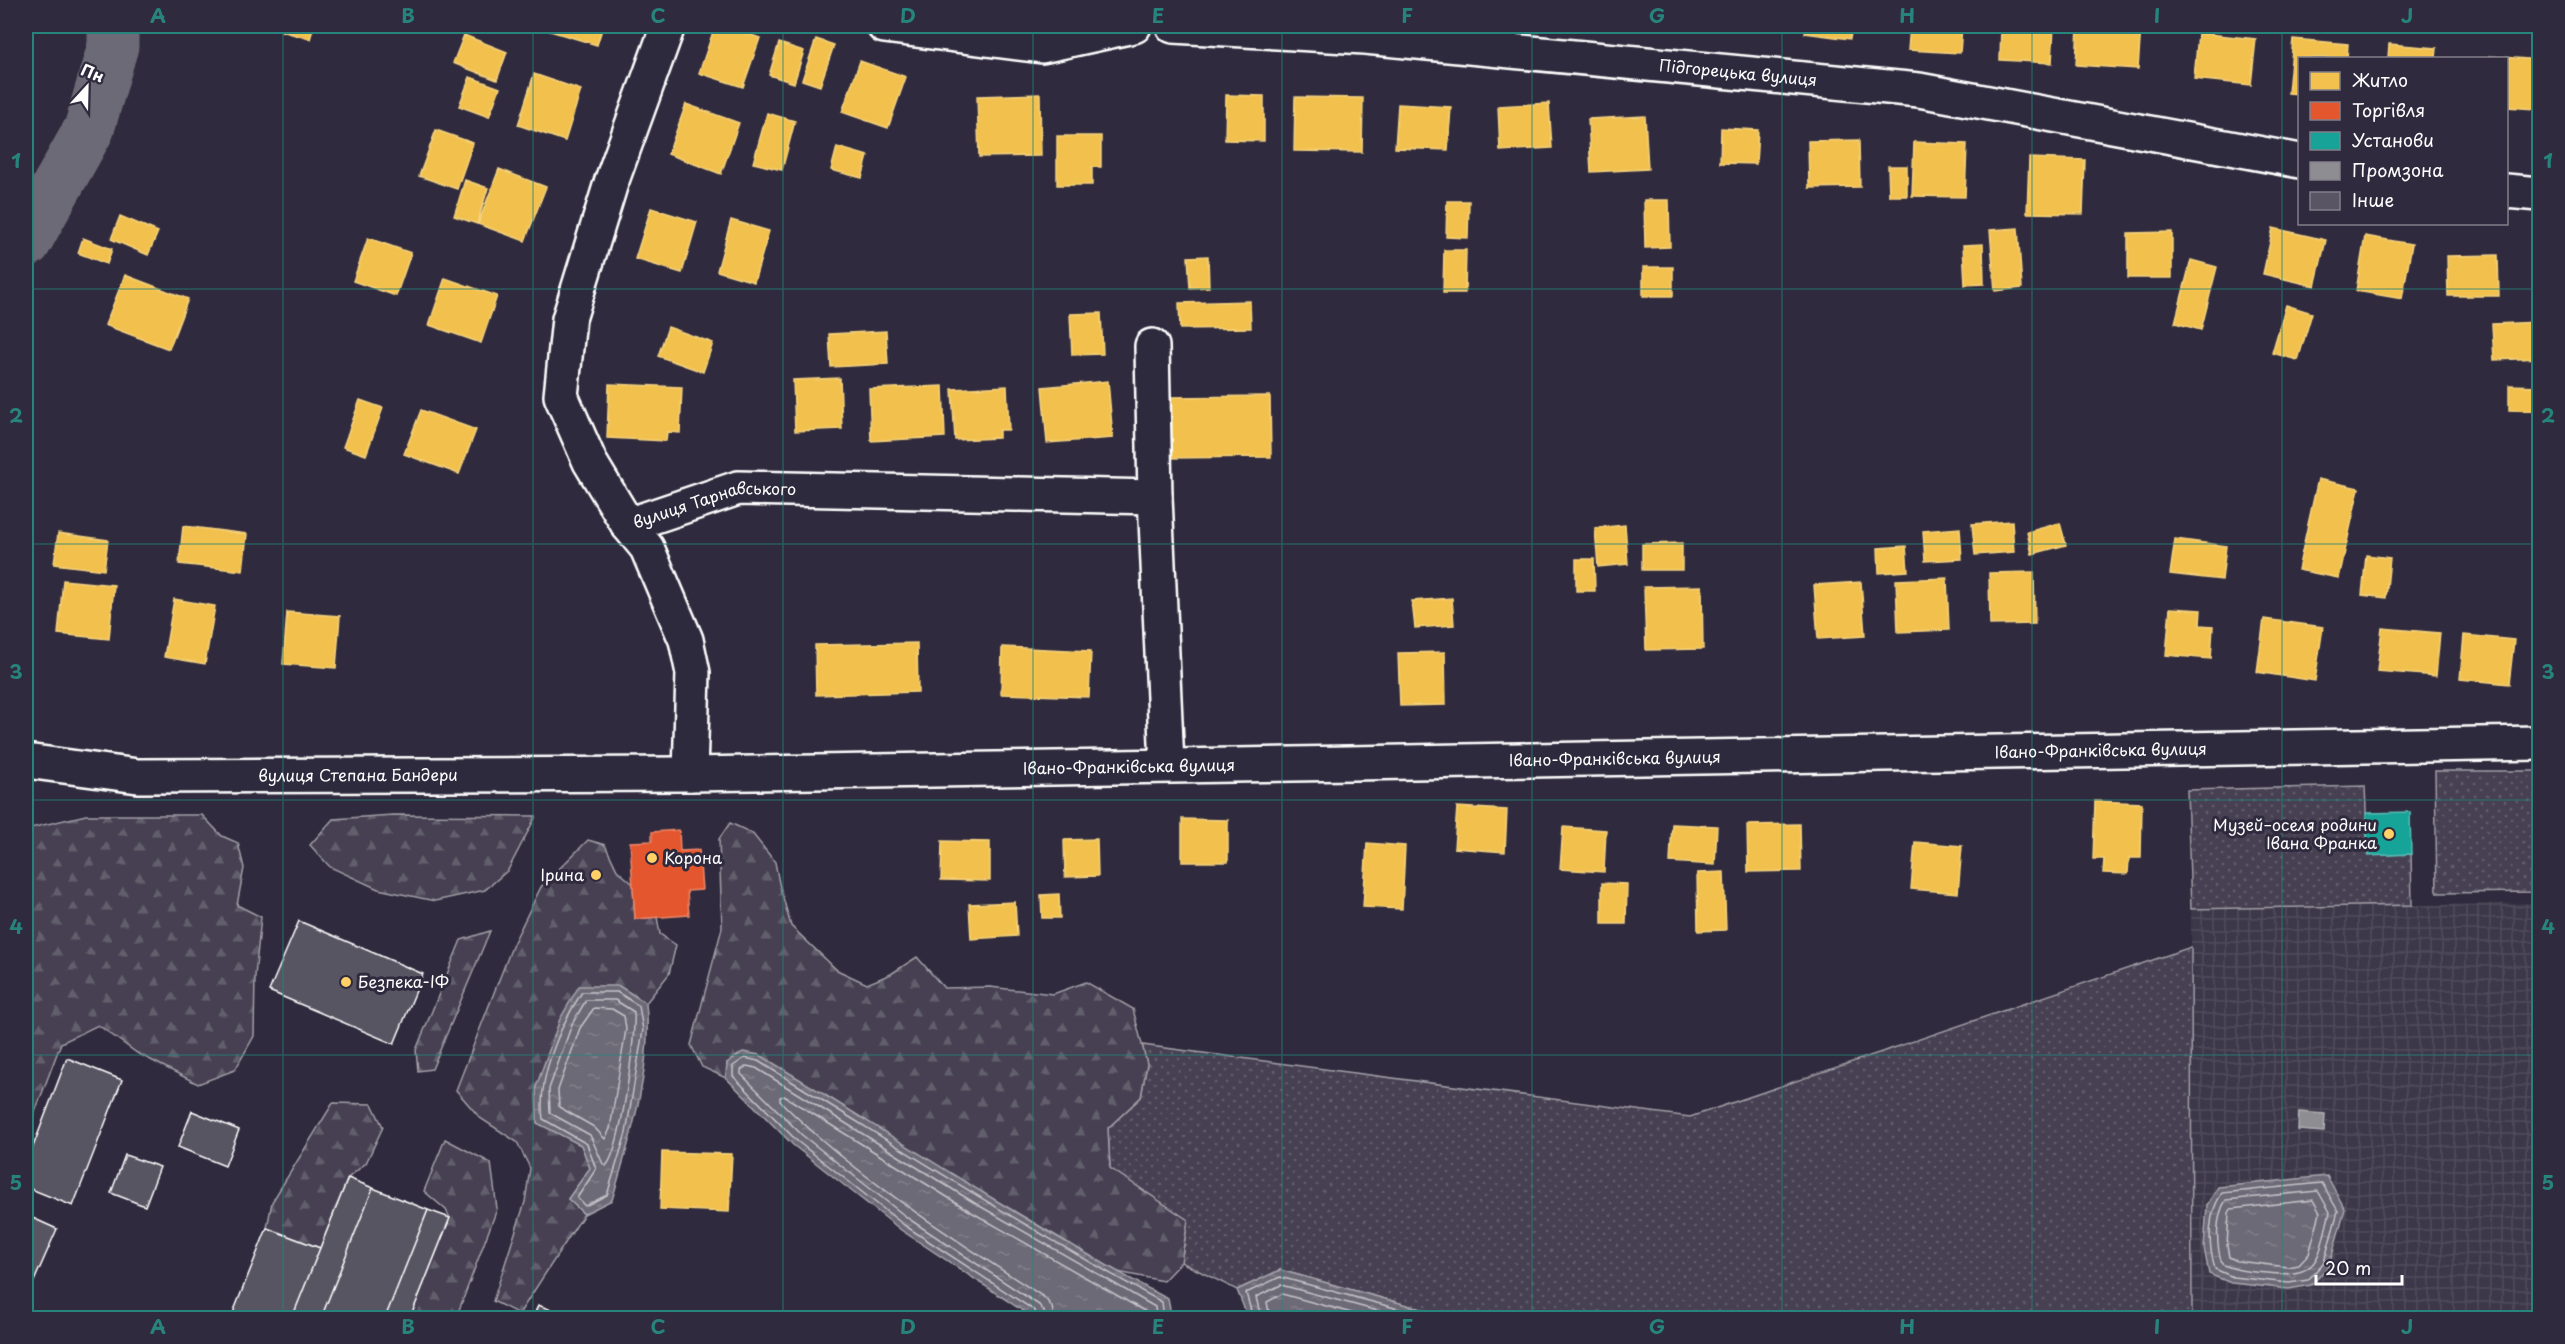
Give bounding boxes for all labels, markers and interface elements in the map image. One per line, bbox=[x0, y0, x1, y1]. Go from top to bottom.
text: A bbox=[150, 0, 166, 30]
text: B bbox=[401, 0, 415, 30]
text: C bbox=[650, 0, 666, 30]
text: D bbox=[900, 0, 916, 30]
text: E bbox=[1152, 0, 1164, 30]
text: F bbox=[1401, 0, 1413, 30]
text: G bbox=[1649, 0, 1665, 30]
text: H bbox=[1899, 0, 1915, 30]
text: I bbox=[2154, 0, 2160, 30]
text: J bbox=[2401, 0, 2413, 30]
street label: Підгорецька вулиця bbox=[1658, 52, 1818, 91]
north arrow bbox=[57, 57, 117, 117]
text: Пн bbox=[78, 57, 108, 88]
legend bbox=[2298, 57, 2508, 225]
text: Житло bbox=[2352, 66, 2408, 93]
text: Торгівля bbox=[2352, 96, 2425, 123]
text: Установи bbox=[2352, 126, 2434, 153]
text: 1 bbox=[11, 145, 21, 175]
text: 1 bbox=[2543, 145, 2553, 175]
text: Промзона bbox=[2352, 156, 2444, 183]
text: Інше bbox=[2352, 186, 2394, 213]
text: 2 bbox=[9, 400, 23, 430]
text: 2 bbox=[2541, 400, 2555, 430]
street label: вулиця Тарнавського bbox=[629, 475, 796, 534]
text: 3 bbox=[9, 656, 23, 686]
text: 3 bbox=[2541, 656, 2555, 686]
street label: Івано-Франківська вулиця bbox=[1995, 736, 2207, 763]
street label: Івано-Франківська вулиця bbox=[1509, 744, 1721, 771]
street label: Івано-Франківська вулиця bbox=[1023, 752, 1235, 779]
street label: вулиця Степана Бандери bbox=[258, 762, 458, 787]
place label: Музей–оселя родини Івана Франка bbox=[2213, 812, 2377, 854]
marker: Музей–оселя родини Івана Франка bbox=[2382, 827, 2396, 841]
place label: Корона bbox=[664, 845, 722, 869]
marker: Корона bbox=[645, 851, 659, 865]
place label: Ірина bbox=[541, 862, 584, 886]
marker: Ірина bbox=[589, 868, 603, 882]
text: 4 bbox=[9, 911, 23, 941]
text: 4 bbox=[2541, 911, 2555, 941]
place label: Безпека-ІФ bbox=[358, 969, 449, 993]
marker: Безпека-ІФ bbox=[339, 975, 353, 989]
text: 5 bbox=[10, 1167, 22, 1197]
text: 5 bbox=[2542, 1167, 2554, 1197]
scale bar bbox=[2316, 1248, 2402, 1286]
text: 20 m bbox=[2325, 1254, 2371, 1281]
text: A bbox=[150, 1311, 166, 1341]
text: B bbox=[401, 1311, 415, 1341]
text: C bbox=[650, 1311, 666, 1341]
text: D bbox=[900, 1311, 916, 1341]
text: E bbox=[1152, 1311, 1164, 1341]
text: F bbox=[1401, 1311, 1413, 1341]
text: G bbox=[1649, 1311, 1665, 1341]
text: H bbox=[1899, 1311, 1915, 1341]
text: I bbox=[2154, 1311, 2160, 1341]
text: J bbox=[2401, 1311, 2413, 1341]

